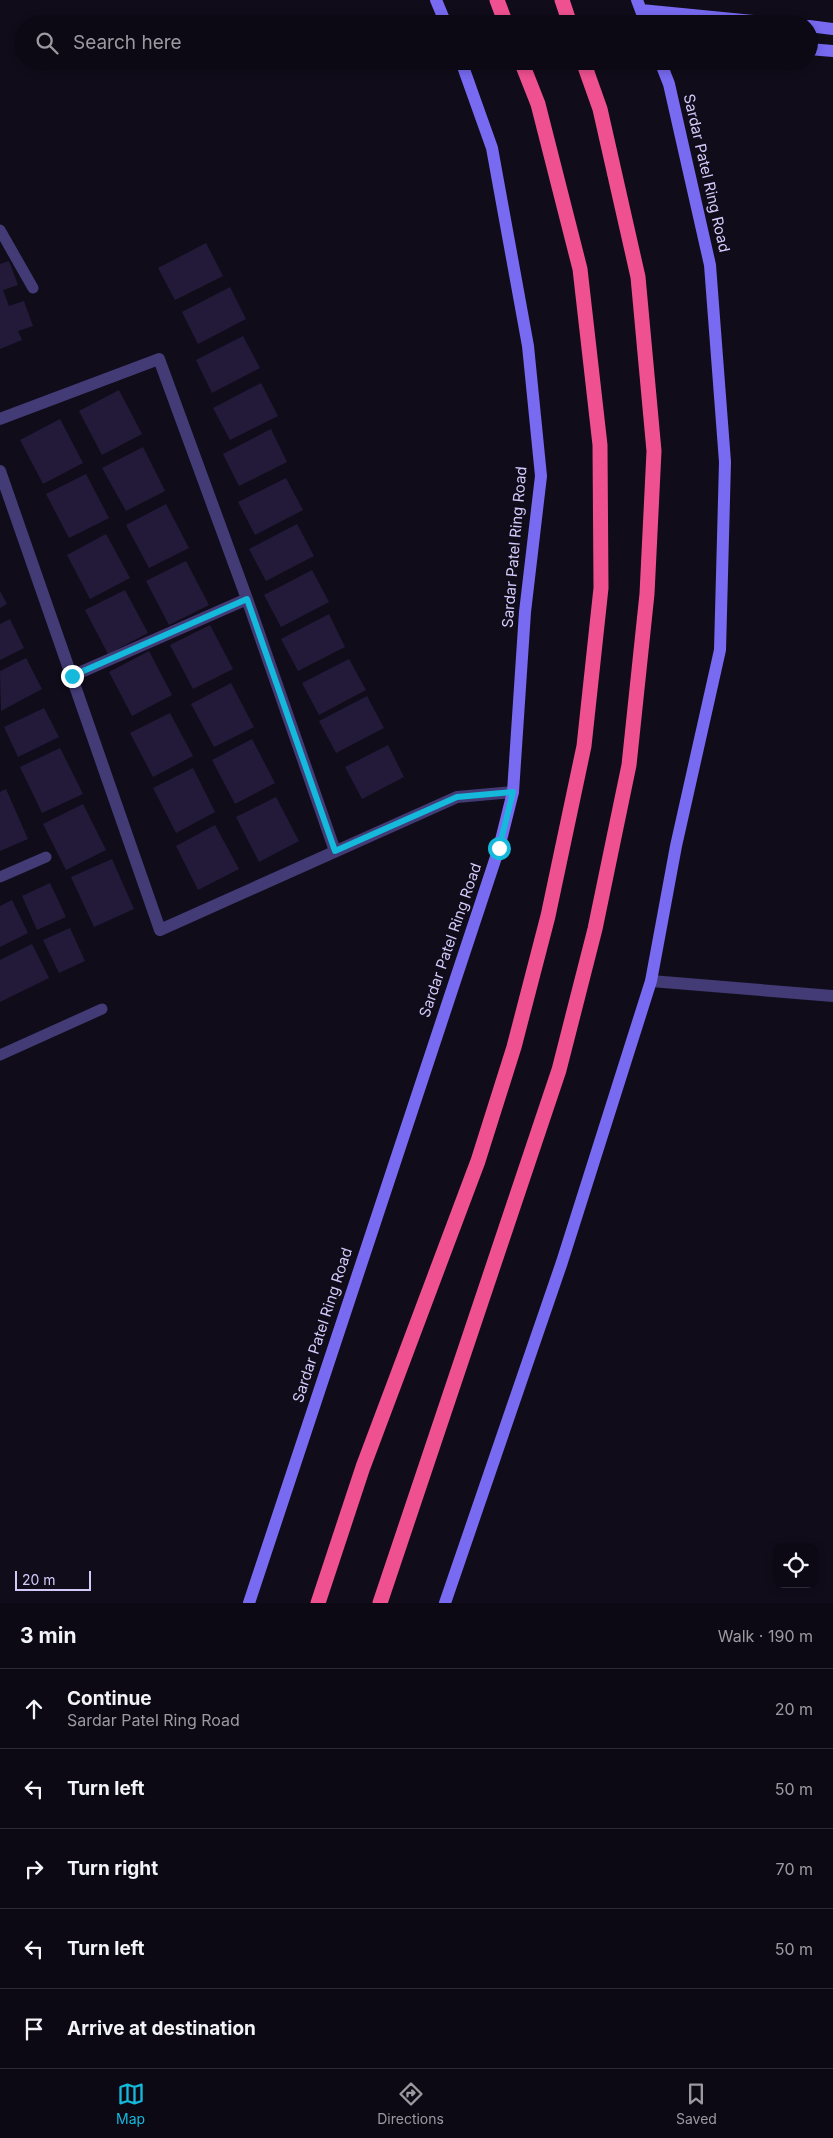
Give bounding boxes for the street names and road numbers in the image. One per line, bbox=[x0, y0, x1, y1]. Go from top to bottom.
street label: Sardar Patel Ring Road bbox=[680, 92, 734, 254]
street label: Sardar Patel Ring Road bbox=[497, 465, 531, 629]
street label: Sardar Patel Ring Road bbox=[415, 860, 485, 1020]
street label: Sardar Patel Ring Road bbox=[288, 1245, 356, 1405]

